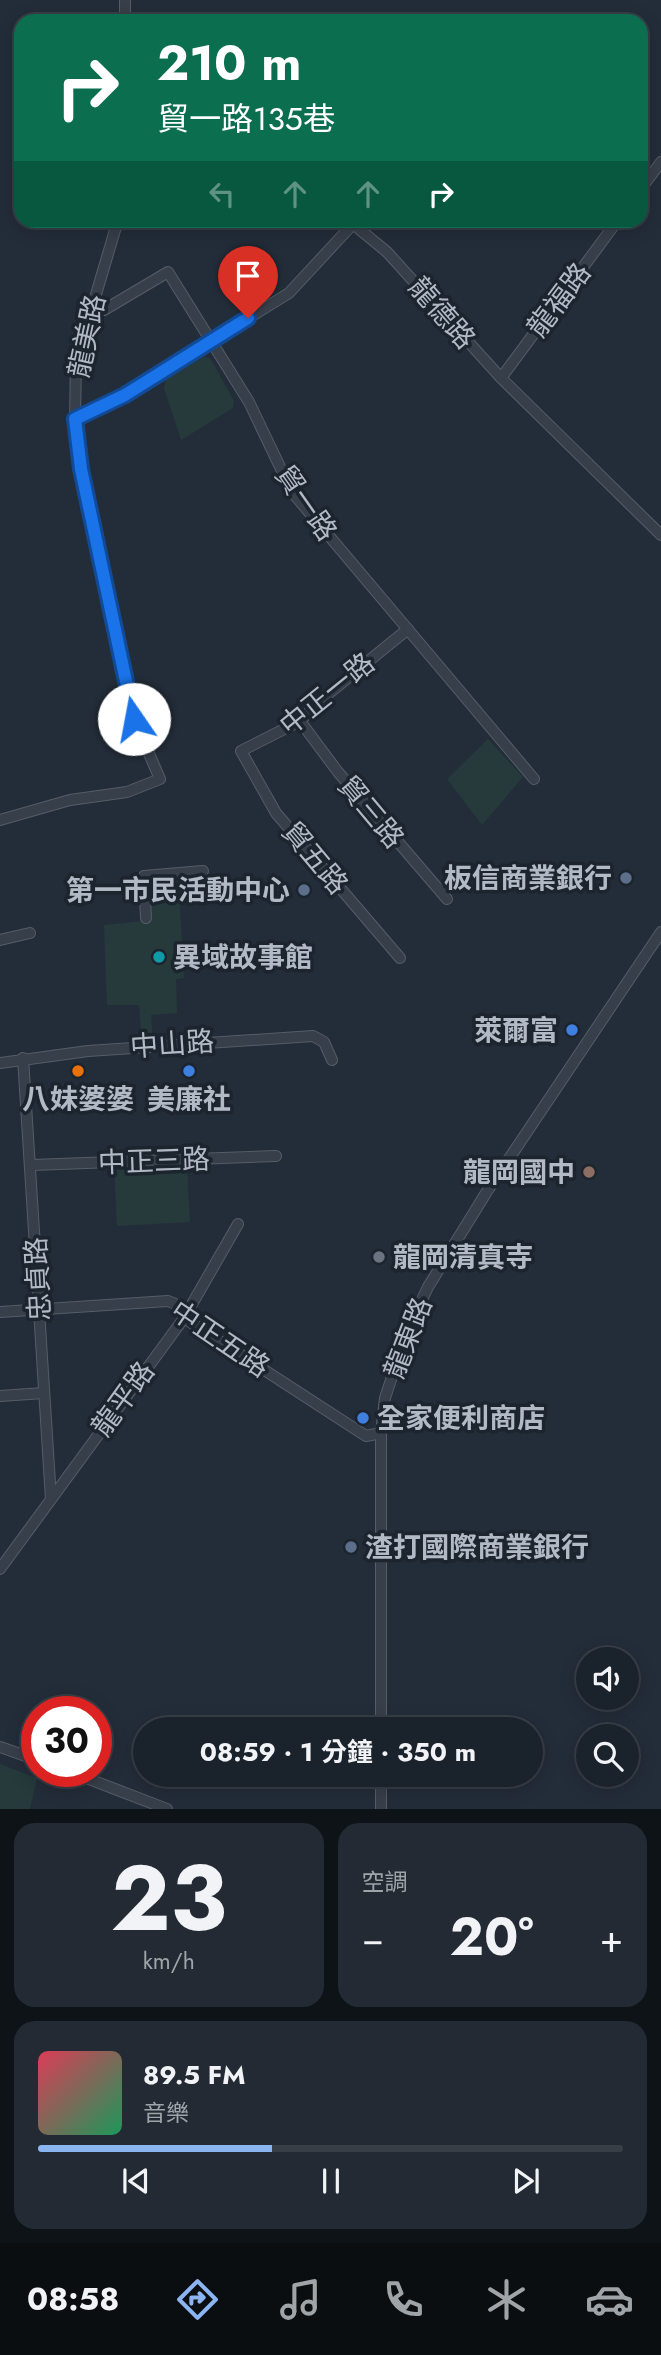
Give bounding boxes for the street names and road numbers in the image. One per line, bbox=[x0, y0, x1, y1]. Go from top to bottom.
street label: 龍福路 bbox=[517, 254, 601, 346]
street label: 龍德路 bbox=[399, 268, 485, 358]
street label: 龍美路 bbox=[58, 291, 116, 381]
street label: 貿一路 bbox=[265, 457, 347, 549]
street label: 中正一路 bbox=[271, 643, 383, 745]
street label: 貿三路 bbox=[328, 767, 414, 857]
street label: 貿五路 bbox=[272, 813, 358, 903]
street label: 中山路 bbox=[129, 1021, 215, 1067]
street label: 中正三路 bbox=[97, 1139, 211, 1183]
street label: 忠貞路 bbox=[15, 1236, 61, 1322]
street label: 中正五路 bbox=[162, 1291, 278, 1387]
street label: 龍東路 bbox=[374, 1291, 442, 1385]
street label: 龍平路 bbox=[82, 1353, 164, 1445]

